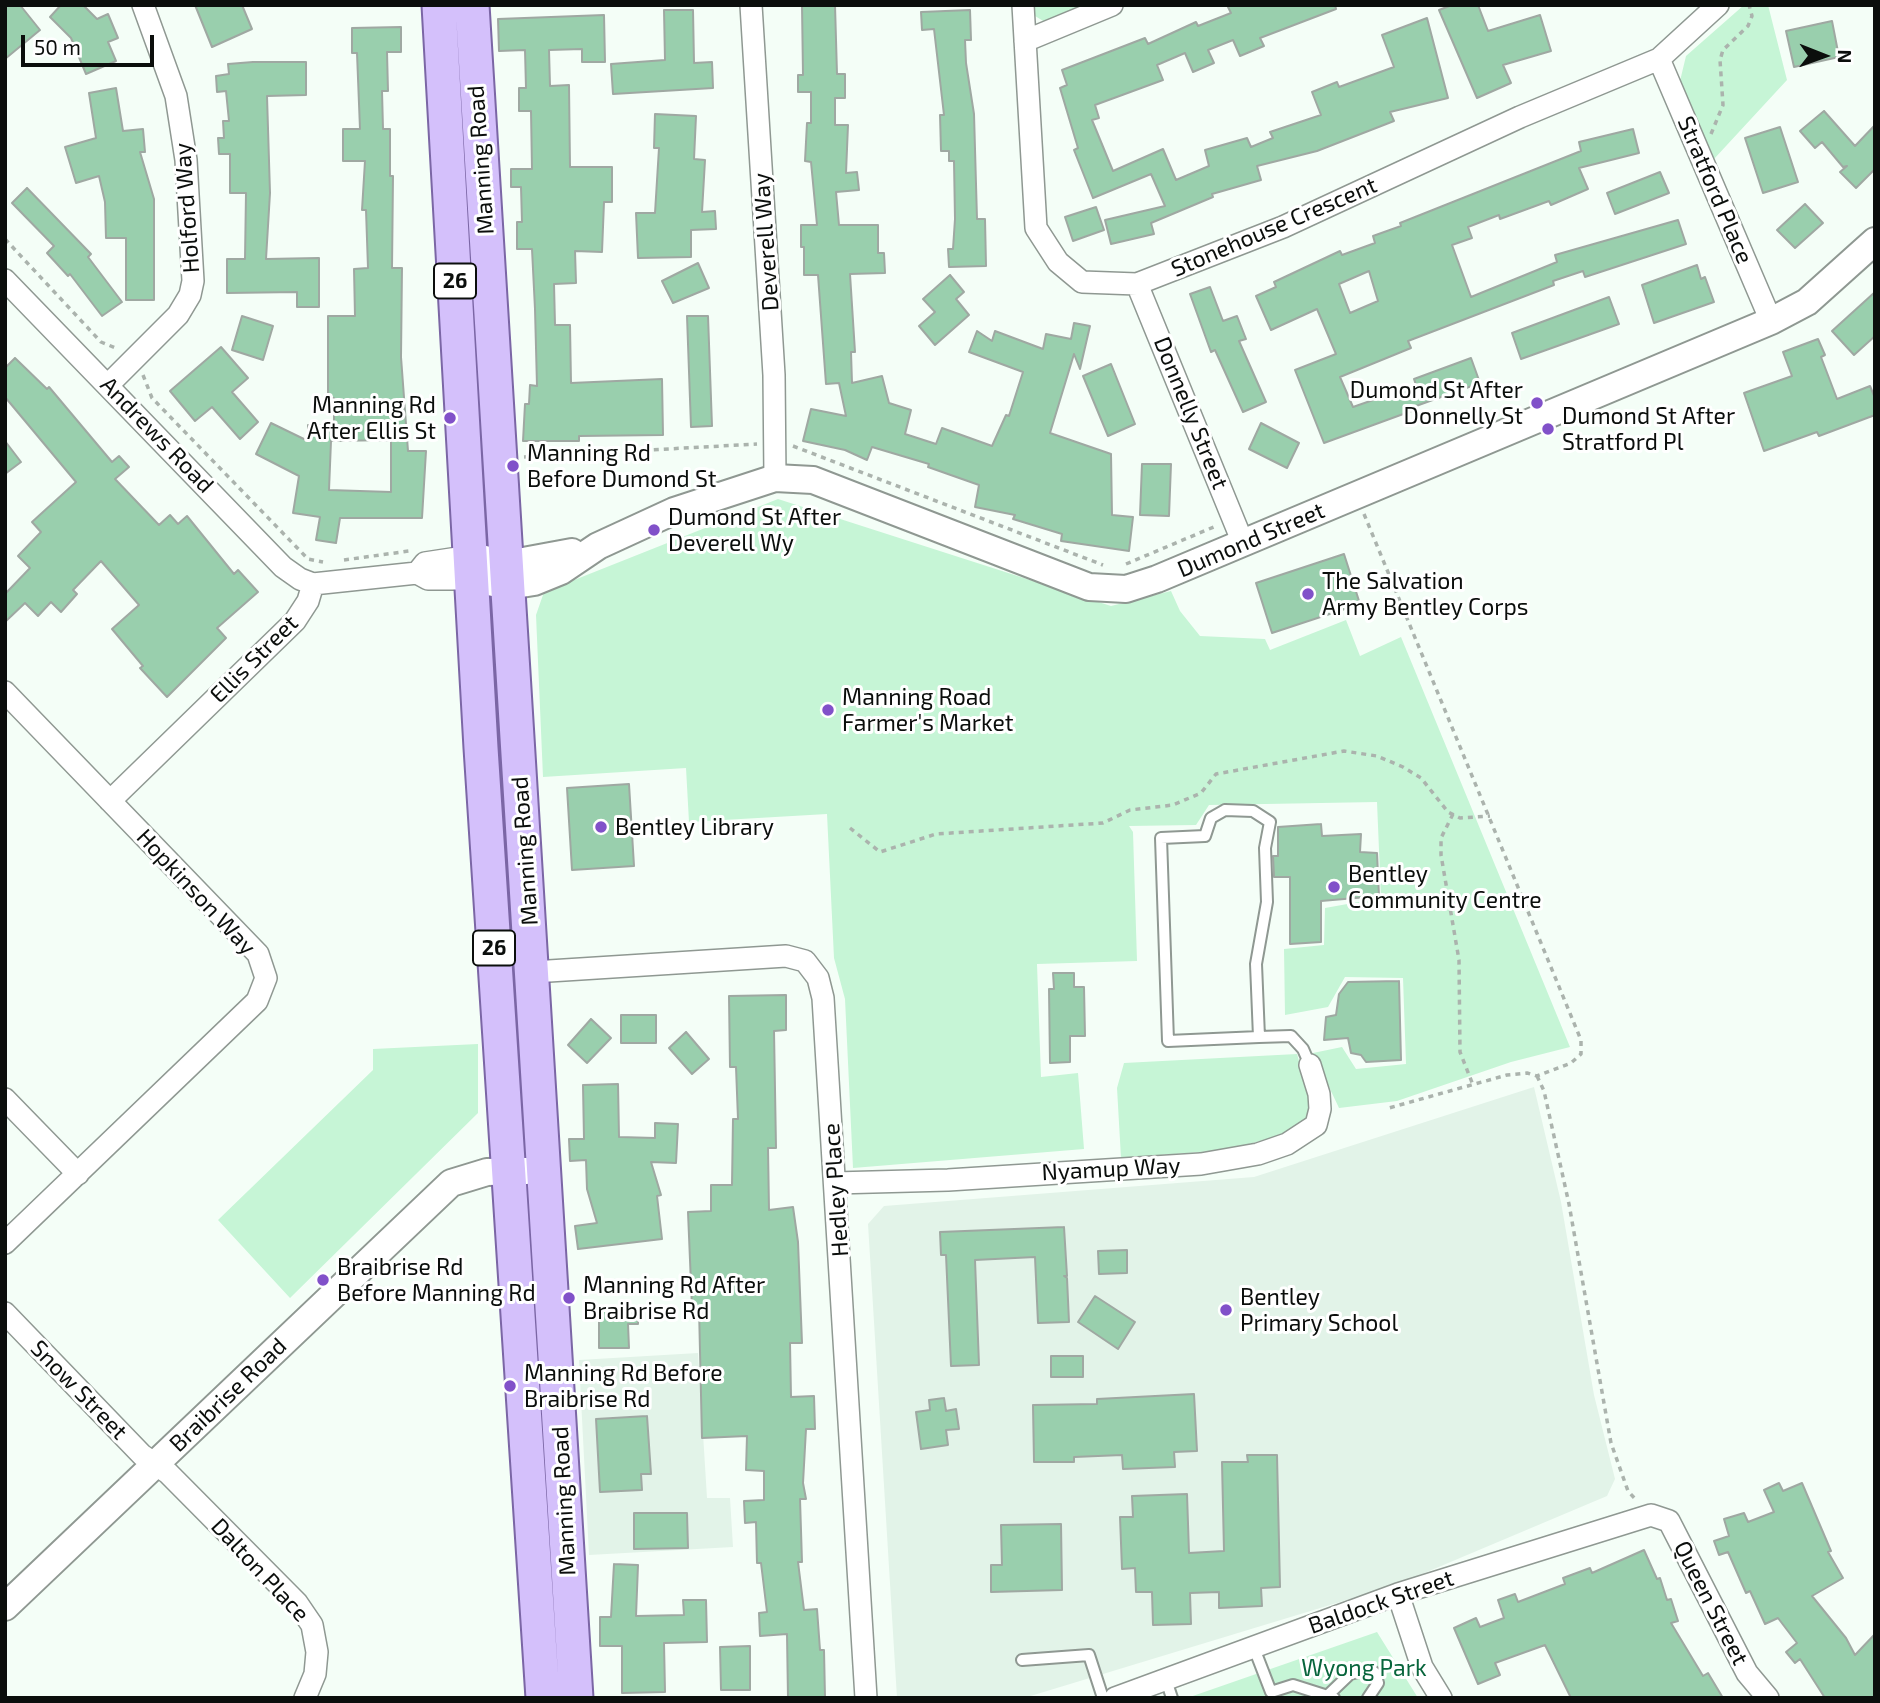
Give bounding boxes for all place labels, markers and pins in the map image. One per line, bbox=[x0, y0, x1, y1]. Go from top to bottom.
place label: Dumond St After Donnelly St bbox=[1350, 376, 1523, 430]
place label: Manning Rd After Ellis St bbox=[307, 391, 436, 445]
marker: Dumond St After Donnelly St bbox=[1529, 395, 1545, 411]
place label: Dumond St After Stratford Pl bbox=[1562, 402, 1735, 456]
marker: Manning Rd After Ellis St bbox=[442, 410, 458, 426]
marker: Dumond St After Stratford Pl bbox=[1540, 421, 1556, 437]
place label: Manning Rd Before Dumond St bbox=[527, 439, 716, 493]
marker: Manning Rd Before Dumond St bbox=[505, 458, 521, 474]
place label: Dumond St After Deverell Wy bbox=[668, 503, 841, 557]
marker: Dumond St After Deverell Wy bbox=[646, 522, 662, 538]
place label: The Salvation Army Bentley Corps bbox=[1322, 567, 1529, 621]
marker: The Salvation Army Bentley Corps bbox=[1300, 586, 1316, 602]
place label: Manning Road Farmer's Market bbox=[842, 683, 1014, 737]
marker: Manning Road Farmer's Market bbox=[820, 702, 836, 718]
place label: Bentley Library bbox=[615, 813, 774, 841]
marker: Bentley Library bbox=[593, 819, 609, 835]
place label: Bentley Community Centre bbox=[1348, 860, 1542, 914]
marker: Bentley Community Centre bbox=[1326, 879, 1342, 895]
place label: Braibrise Rd Before Manning Rd bbox=[337, 1253, 536, 1307]
place label: Manning Rd After Braibrise Rd bbox=[583, 1271, 765, 1325]
marker: Braibrise Rd Before Manning Rd bbox=[315, 1272, 331, 1288]
place label: Bentley Primary School bbox=[1240, 1283, 1398, 1337]
marker: Manning Rd After Braibrise Rd bbox=[561, 1290, 577, 1306]
marker: Bentley Primary School bbox=[1218, 1302, 1234, 1318]
place label: Manning Rd Before Braibrise Rd bbox=[524, 1359, 723, 1413]
marker: Manning Rd Before Braibrise Rd bbox=[502, 1378, 518, 1394]

